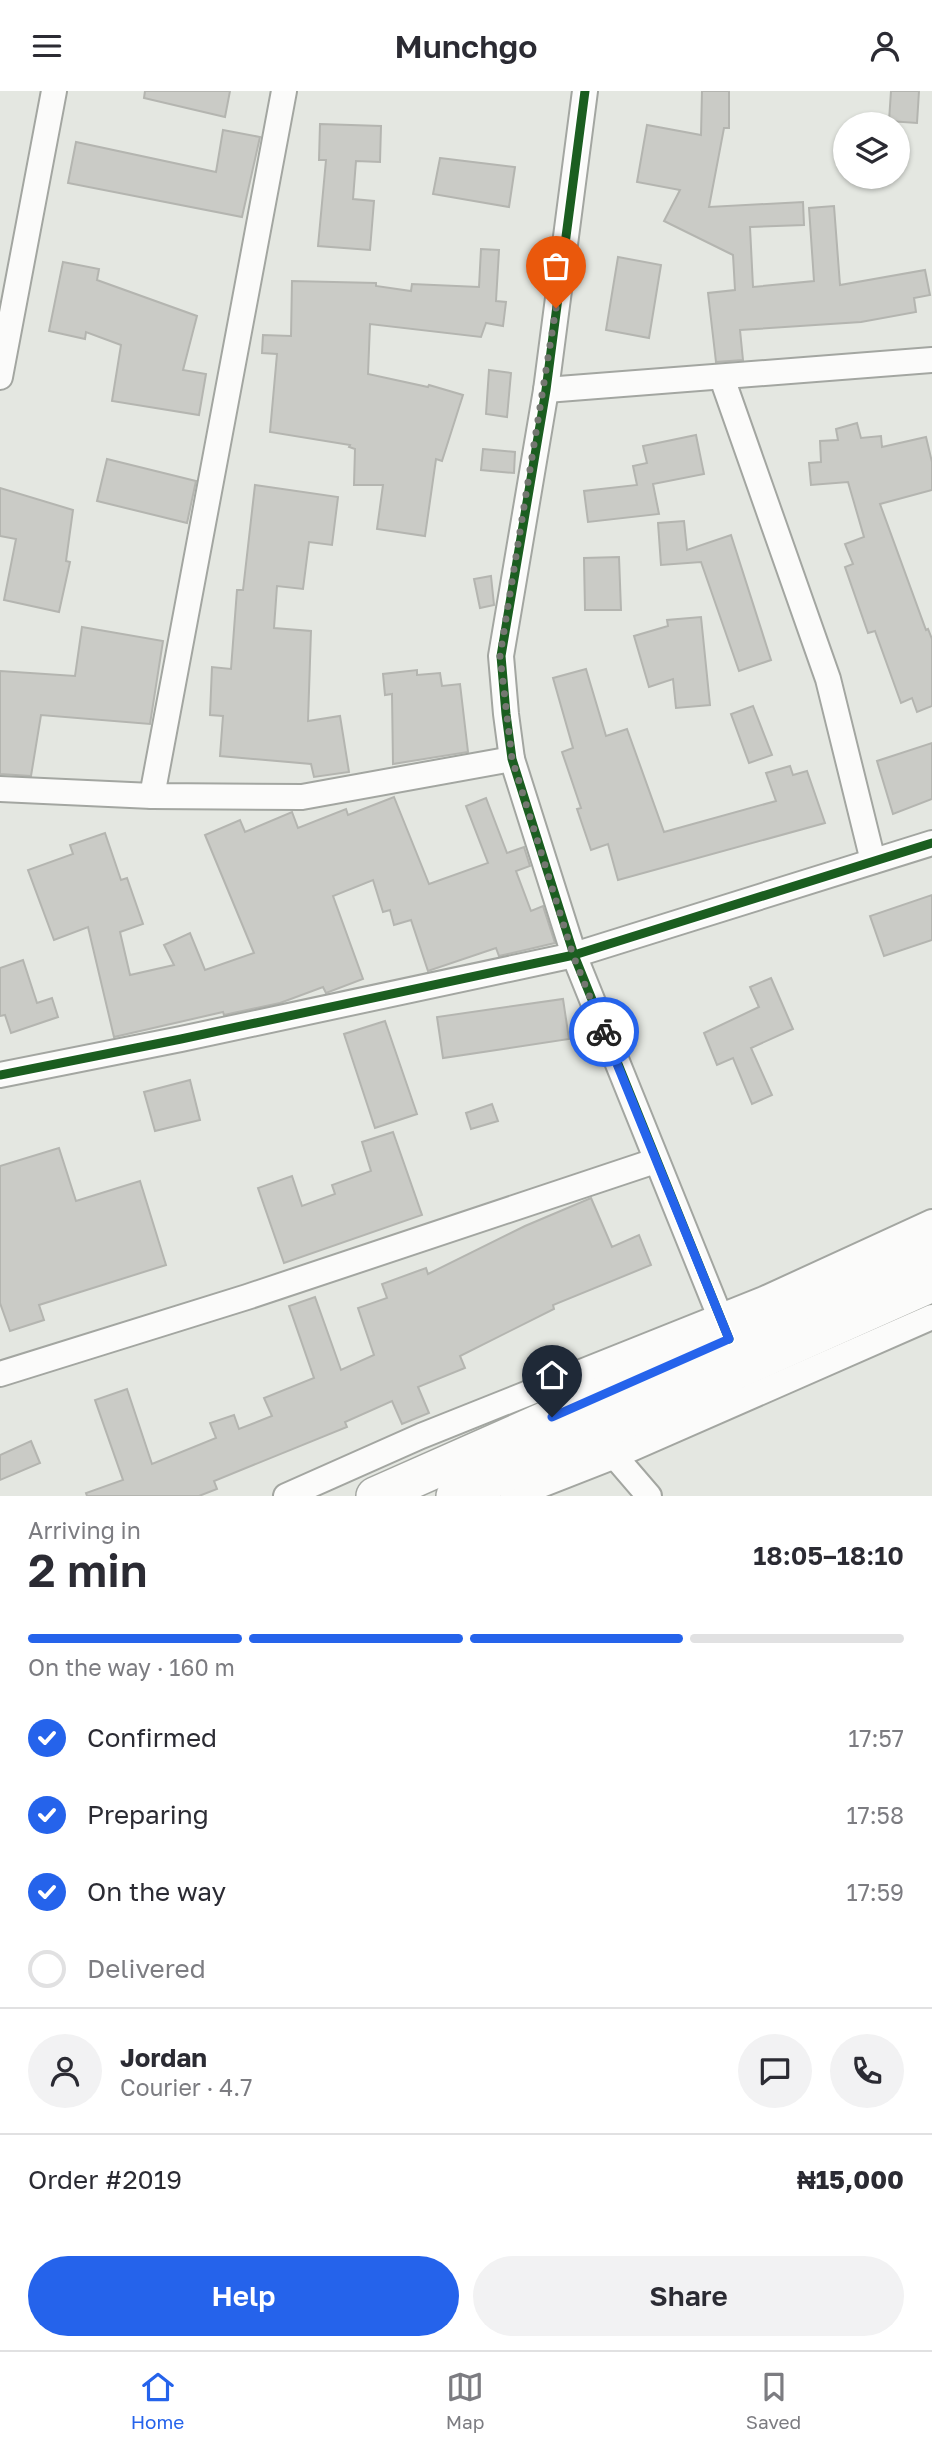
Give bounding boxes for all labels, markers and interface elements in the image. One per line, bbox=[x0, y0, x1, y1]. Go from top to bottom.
icon: menu bbox=[28, 27, 66, 65]
text: Munchgo bbox=[395, 27, 537, 65]
icon: person bbox=[866, 27, 904, 65]
map controls bbox=[833, 112, 910, 189]
button: layers bbox=[833, 112, 910, 189]
pin bbox=[526, 236, 586, 308]
icon: bag bbox=[537, 247, 575, 285]
courier bbox=[569, 997, 639, 1067]
icon: bike bbox=[585, 1013, 623, 1051]
pin bbox=[522, 1345, 582, 1417]
icon: home bbox=[533, 1356, 571, 1394]
text: Arriving in bbox=[28, 1516, 141, 1544]
text: 18:05–18:10 bbox=[753, 1540, 904, 1571]
text: 2 min bbox=[28, 1542, 148, 1597]
text: On the way · 160 m bbox=[28, 1653, 235, 1681]
icon: check bbox=[28, 1719, 66, 1757]
text: Confirmed bbox=[87, 1722, 217, 1753]
text: 17:57 bbox=[848, 1724, 904, 1752]
icon: check bbox=[28, 1796, 66, 1834]
text: Preparing bbox=[87, 1799, 209, 1830]
text: 17:58 bbox=[846, 1801, 904, 1829]
icon: check bbox=[28, 1873, 66, 1911]
text: On the way bbox=[87, 1876, 226, 1907]
text: 17:59 bbox=[847, 1878, 904, 1906]
text: Delivered bbox=[87, 1953, 206, 1984]
button: person bbox=[28, 2034, 102, 2108]
button: chat bbox=[738, 2034, 812, 2108]
button: phone bbox=[830, 2034, 904, 2108]
text: Jordan bbox=[120, 2042, 207, 2073]
text: Courier · 4.7 bbox=[120, 2073, 252, 2101]
text: Order #2019 bbox=[28, 2164, 182, 2195]
text: ₦15,000 bbox=[797, 2164, 904, 2195]
button: Help bbox=[28, 2256, 459, 2336]
button: Share bbox=[473, 2256, 904, 2336]
tab: Home bbox=[131, 2368, 184, 2433]
tab: Map bbox=[446, 2368, 484, 2433]
tab: Saved bbox=[746, 2368, 801, 2433]

